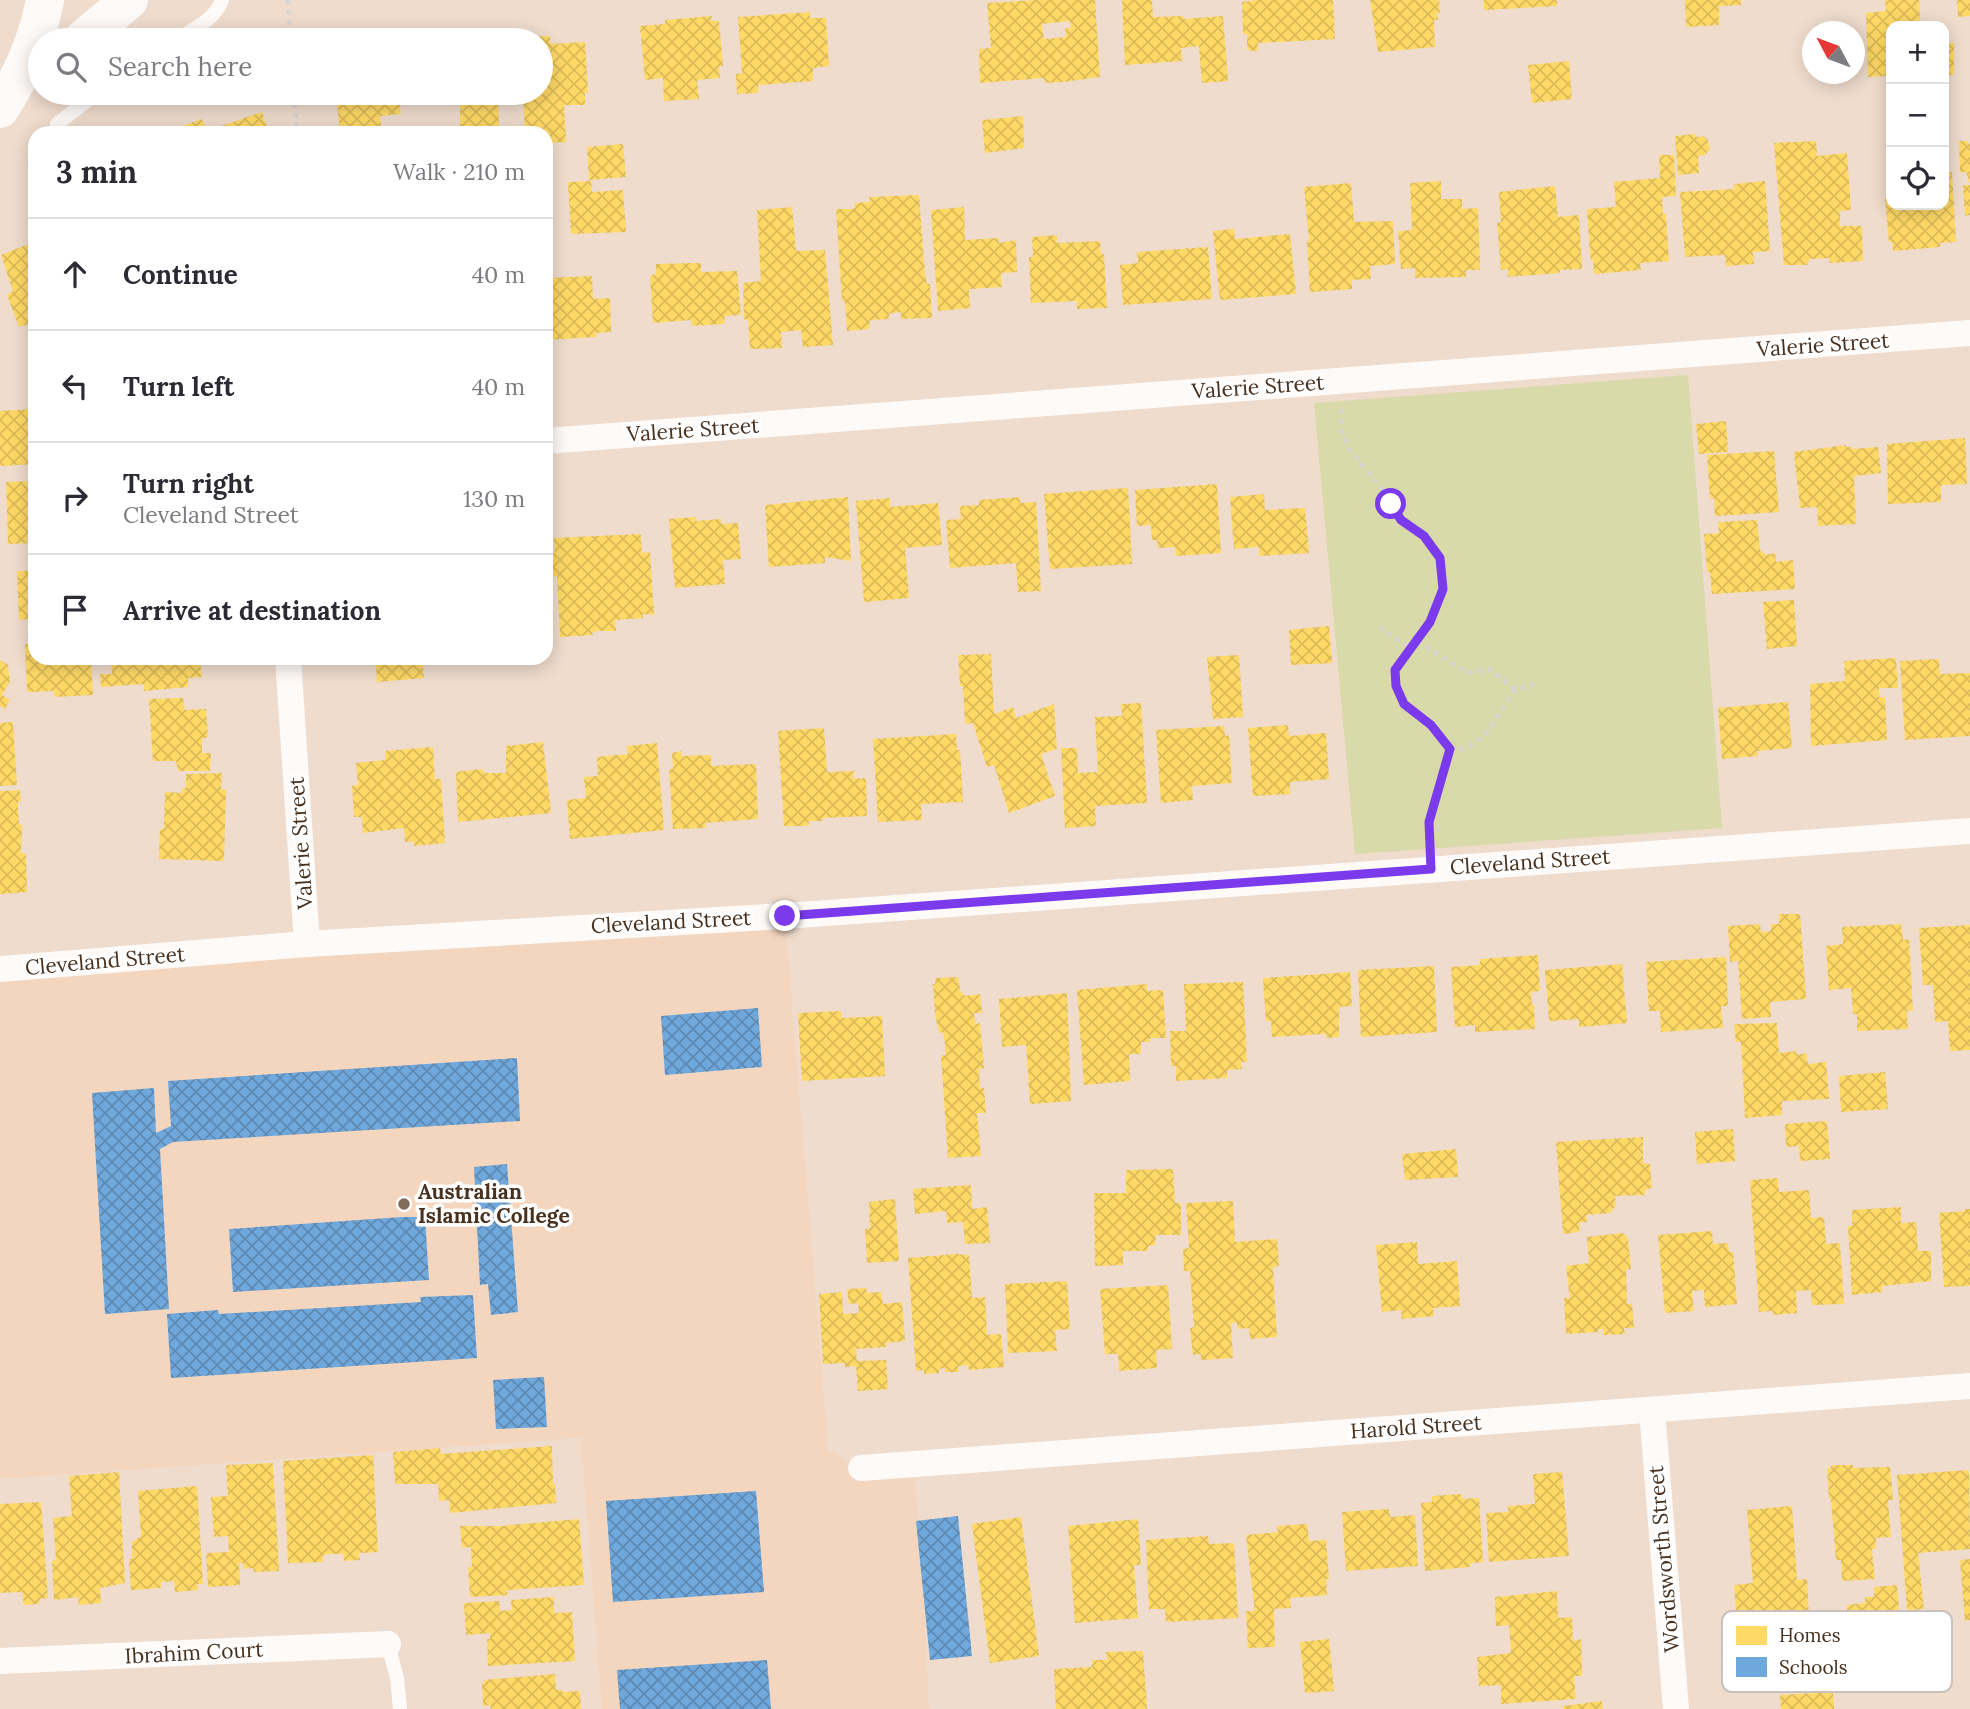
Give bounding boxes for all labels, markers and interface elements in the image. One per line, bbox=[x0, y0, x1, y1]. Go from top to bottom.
north arrow bbox=[1802, 21, 1865, 84]
map controls bbox=[1886, 21, 1949, 210]
button: + bbox=[1886, 21, 1949, 84]
search box bbox=[28, 28, 553, 105]
icon: search bbox=[52, 48, 90, 86]
text: Search here bbox=[108, 50, 252, 83]
button: − bbox=[1886, 84, 1949, 147]
button: locate bbox=[1886, 147, 1949, 210]
text: 3 min bbox=[56, 153, 137, 191]
text: Walk · 210 m bbox=[393, 157, 525, 186]
icon: ahead bbox=[56, 255, 94, 293]
text: Continue bbox=[123, 258, 238, 291]
text: 40 m bbox=[472, 260, 525, 289]
street label: Valerie Street bbox=[1755, 326, 1891, 363]
icon: left bbox=[56, 367, 94, 405]
street label: Valerie Street bbox=[1190, 368, 1326, 405]
text: Turn left bbox=[123, 370, 234, 403]
text: 40 m bbox=[472, 372, 525, 401]
street label: Valerie Street bbox=[625, 411, 761, 448]
text: Turn right bbox=[123, 467, 254, 500]
icon: right bbox=[56, 479, 94, 517]
text: 130 m bbox=[463, 484, 525, 513]
route start bbox=[1375, 488, 1406, 519]
text: Cleveland Street bbox=[123, 500, 299, 529]
icon: arrive bbox=[56, 591, 94, 629]
text: Arrive at destination bbox=[123, 594, 381, 627]
street label: Valerie Street bbox=[282, 775, 319, 911]
street label: Cleveland Street bbox=[1449, 842, 1612, 881]
route end bbox=[769, 900, 800, 931]
street label: Cleveland Street bbox=[590, 904, 753, 939]
street label: Cleveland Street bbox=[24, 940, 187, 981]
place label: Australian Islamic College bbox=[418, 1178, 570, 1229]
marker: Australian Islamic College bbox=[396, 1196, 412, 1212]
street label: Harold Street bbox=[1349, 1408, 1483, 1445]
street label: Wordsworth Street bbox=[1642, 1464, 1685, 1654]
legend bbox=[1722, 1611, 1952, 1692]
text: Homes bbox=[1779, 1623, 1841, 1647]
street label: Ibrahim Court bbox=[124, 1635, 265, 1670]
text: Schools bbox=[1779, 1655, 1848, 1679]

